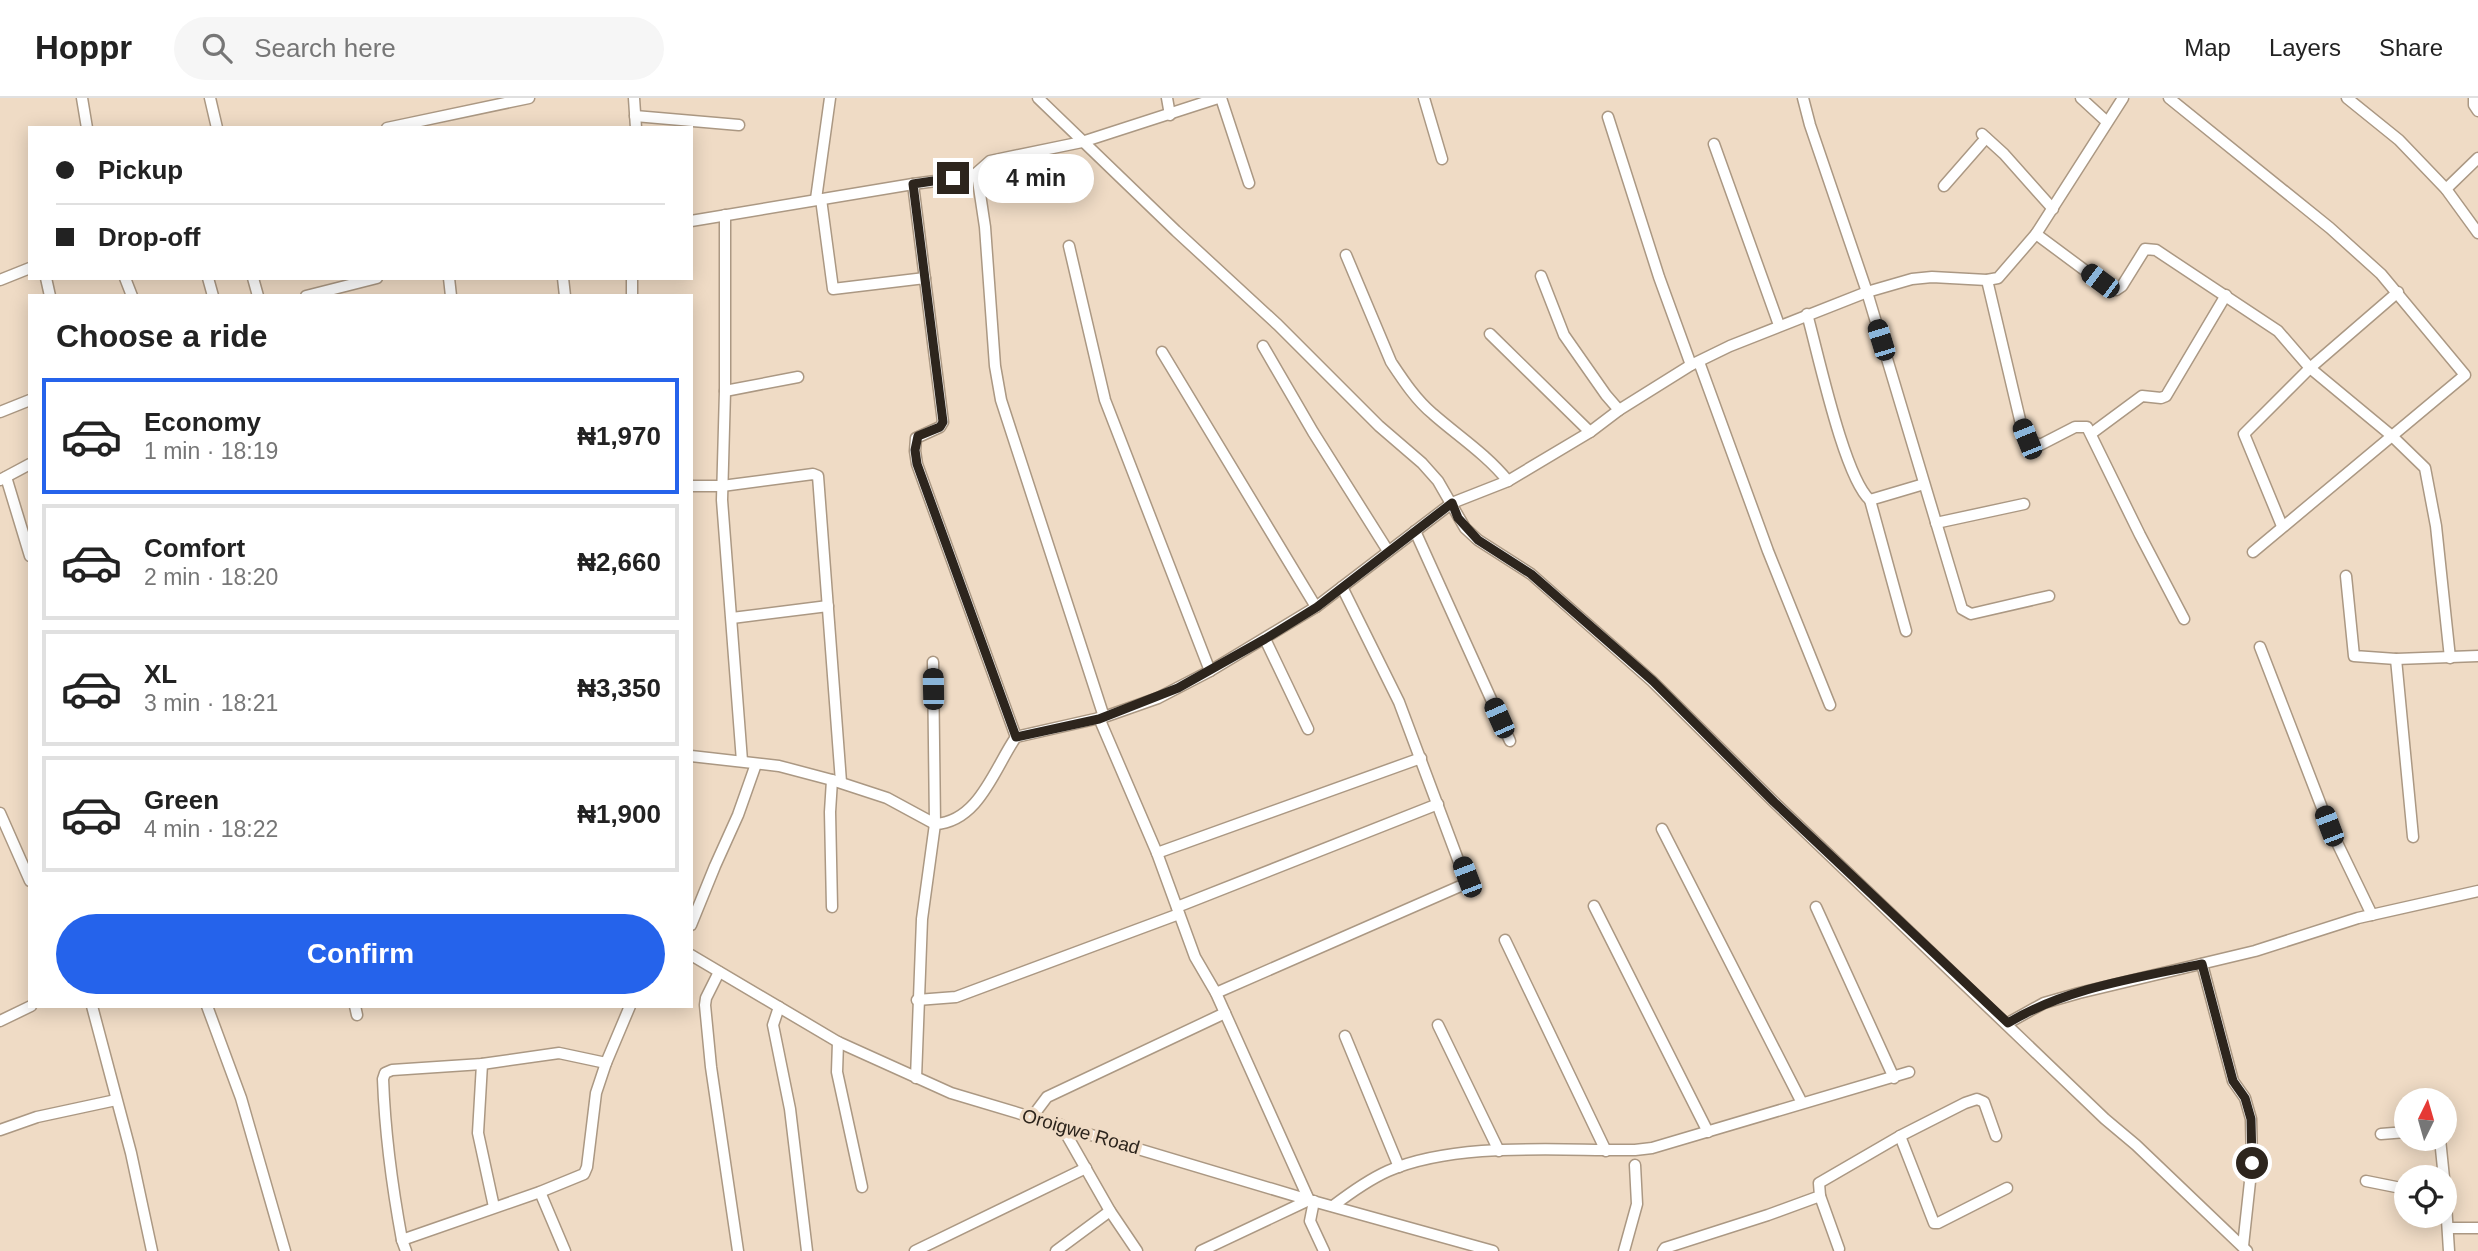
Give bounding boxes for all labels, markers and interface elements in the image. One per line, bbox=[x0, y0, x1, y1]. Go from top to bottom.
search box bbox=[174, 17, 664, 80]
text: Hoppr bbox=[35, 29, 132, 66]
icon: search bbox=[198, 29, 236, 67]
text: Search here bbox=[254, 33, 396, 63]
text: Map bbox=[2184, 34, 2231, 61]
text: Layers bbox=[2269, 34, 2341, 61]
text: Share bbox=[2379, 34, 2443, 61]
callout: 4 min bbox=[978, 154, 1093, 202]
text: Pickup bbox=[98, 155, 183, 185]
route end bbox=[937, 162, 969, 194]
text: 4 min bbox=[1006, 165, 1066, 191]
text: Drop-off bbox=[98, 222, 201, 252]
car bbox=[2077, 260, 2124, 302]
car bbox=[1865, 317, 1898, 363]
text: Choose a ride bbox=[56, 318, 268, 354]
icon: car bbox=[60, 405, 123, 468]
text: Economy bbox=[144, 407, 261, 437]
car bbox=[2010, 416, 2045, 462]
text: ₦1,970 bbox=[577, 421, 661, 451]
text: 1 min · 18:19 bbox=[144, 438, 278, 464]
icon: car bbox=[60, 531, 123, 594]
text: Comfort bbox=[144, 533, 245, 563]
text: ₦2,660 bbox=[577, 547, 661, 577]
text: 2 min · 18:20 bbox=[144, 564, 278, 590]
icon: car bbox=[60, 657, 123, 720]
text: XL bbox=[144, 659, 177, 689]
car bbox=[923, 668, 944, 710]
text: ₦3,350 bbox=[577, 673, 661, 703]
text: 3 min · 18:21 bbox=[144, 690, 278, 716]
car bbox=[1481, 695, 1518, 741]
icon: car bbox=[60, 783, 123, 846]
text: Green bbox=[144, 785, 219, 815]
text: ₦1,900 bbox=[577, 799, 661, 829]
car bbox=[2312, 803, 2347, 849]
text: 4 min · 18:22 bbox=[144, 816, 278, 842]
car bbox=[1450, 854, 1485, 900]
button: Confirm bbox=[56, 914, 665, 994]
north arrow bbox=[2394, 1088, 2457, 1152]
map controls bbox=[2394, 1088, 2457, 1228]
street label: Oroigwe Road bbox=[1020, 1105, 1142, 1158]
route start bbox=[2236, 1147, 2268, 1179]
button: locate bbox=[2394, 1165, 2457, 1228]

